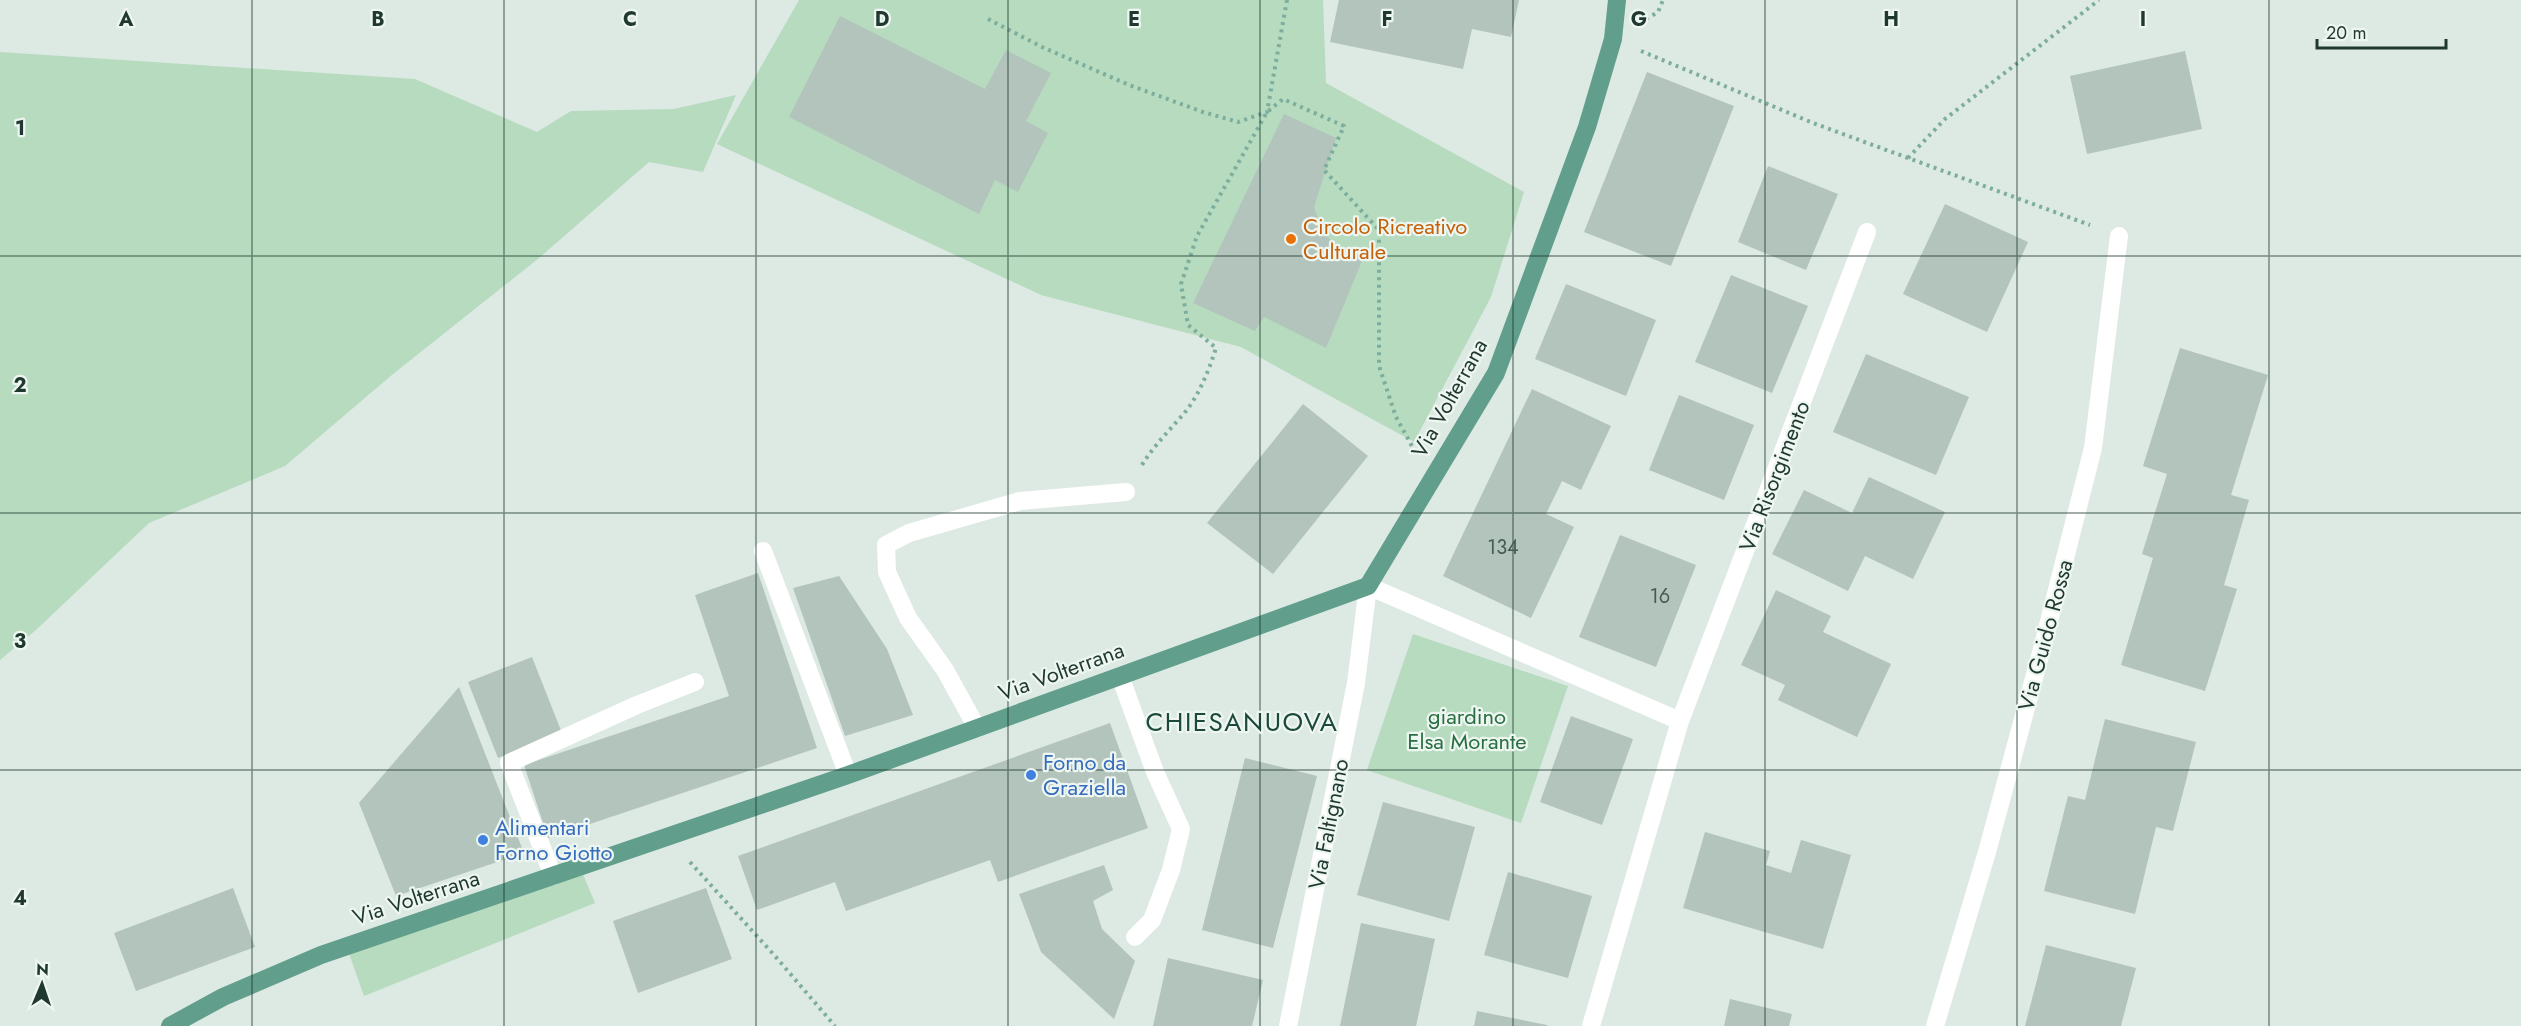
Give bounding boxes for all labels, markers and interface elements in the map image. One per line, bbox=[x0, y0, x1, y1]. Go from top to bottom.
text: A bbox=[118, 5, 134, 34]
text: B bbox=[371, 5, 385, 34]
text: C bbox=[623, 5, 637, 34]
text: D bbox=[875, 5, 889, 34]
text: E bbox=[1128, 5, 1140, 34]
text: F bbox=[1381, 5, 1393, 34]
text: G bbox=[1631, 5, 1647, 34]
text: H bbox=[1883, 5, 1899, 34]
text: I bbox=[2140, 5, 2146, 34]
scale bar bbox=[2317, 12, 2446, 50]
text: 20 m bbox=[2326, 20, 2366, 46]
text: 1 bbox=[15, 114, 25, 143]
place label: Circolo Ricreativo Culturale bbox=[1303, 210, 1467, 267]
marker: Circolo Ricreativo Culturale bbox=[1284, 232, 1298, 246]
street label: Via Volterrana bbox=[1403, 333, 1495, 463]
text: 2 bbox=[13, 371, 27, 400]
street label: Via Risorgimento bbox=[1731, 396, 1817, 556]
house number: 134 bbox=[1487, 533, 1519, 562]
street label: Via Guido Rossa bbox=[2009, 556, 2081, 714]
house number: 16 bbox=[1650, 582, 1670, 611]
text: 3 bbox=[14, 627, 26, 656]
street label: Via Volterrana bbox=[994, 633, 1128, 709]
park label: giardino Elsa Morante bbox=[1407, 700, 1527, 757]
district label: CHIESANUOVA bbox=[1146, 703, 1338, 741]
place label: Forno da Graziella bbox=[1043, 746, 1126, 803]
street label: Via Faltignano bbox=[1300, 756, 1356, 892]
marker: Forno da Graziella bbox=[1024, 768, 1038, 782]
place label: Alimentari Forno Giotto bbox=[495, 811, 612, 868]
marker: Alimentari Forno Giotto bbox=[476, 833, 490, 847]
street label: Via Volterrana bbox=[348, 861, 484, 933]
text: 4 bbox=[13, 884, 27, 913]
north arrow bbox=[12, 954, 72, 1014]
text: N bbox=[36, 958, 49, 981]

